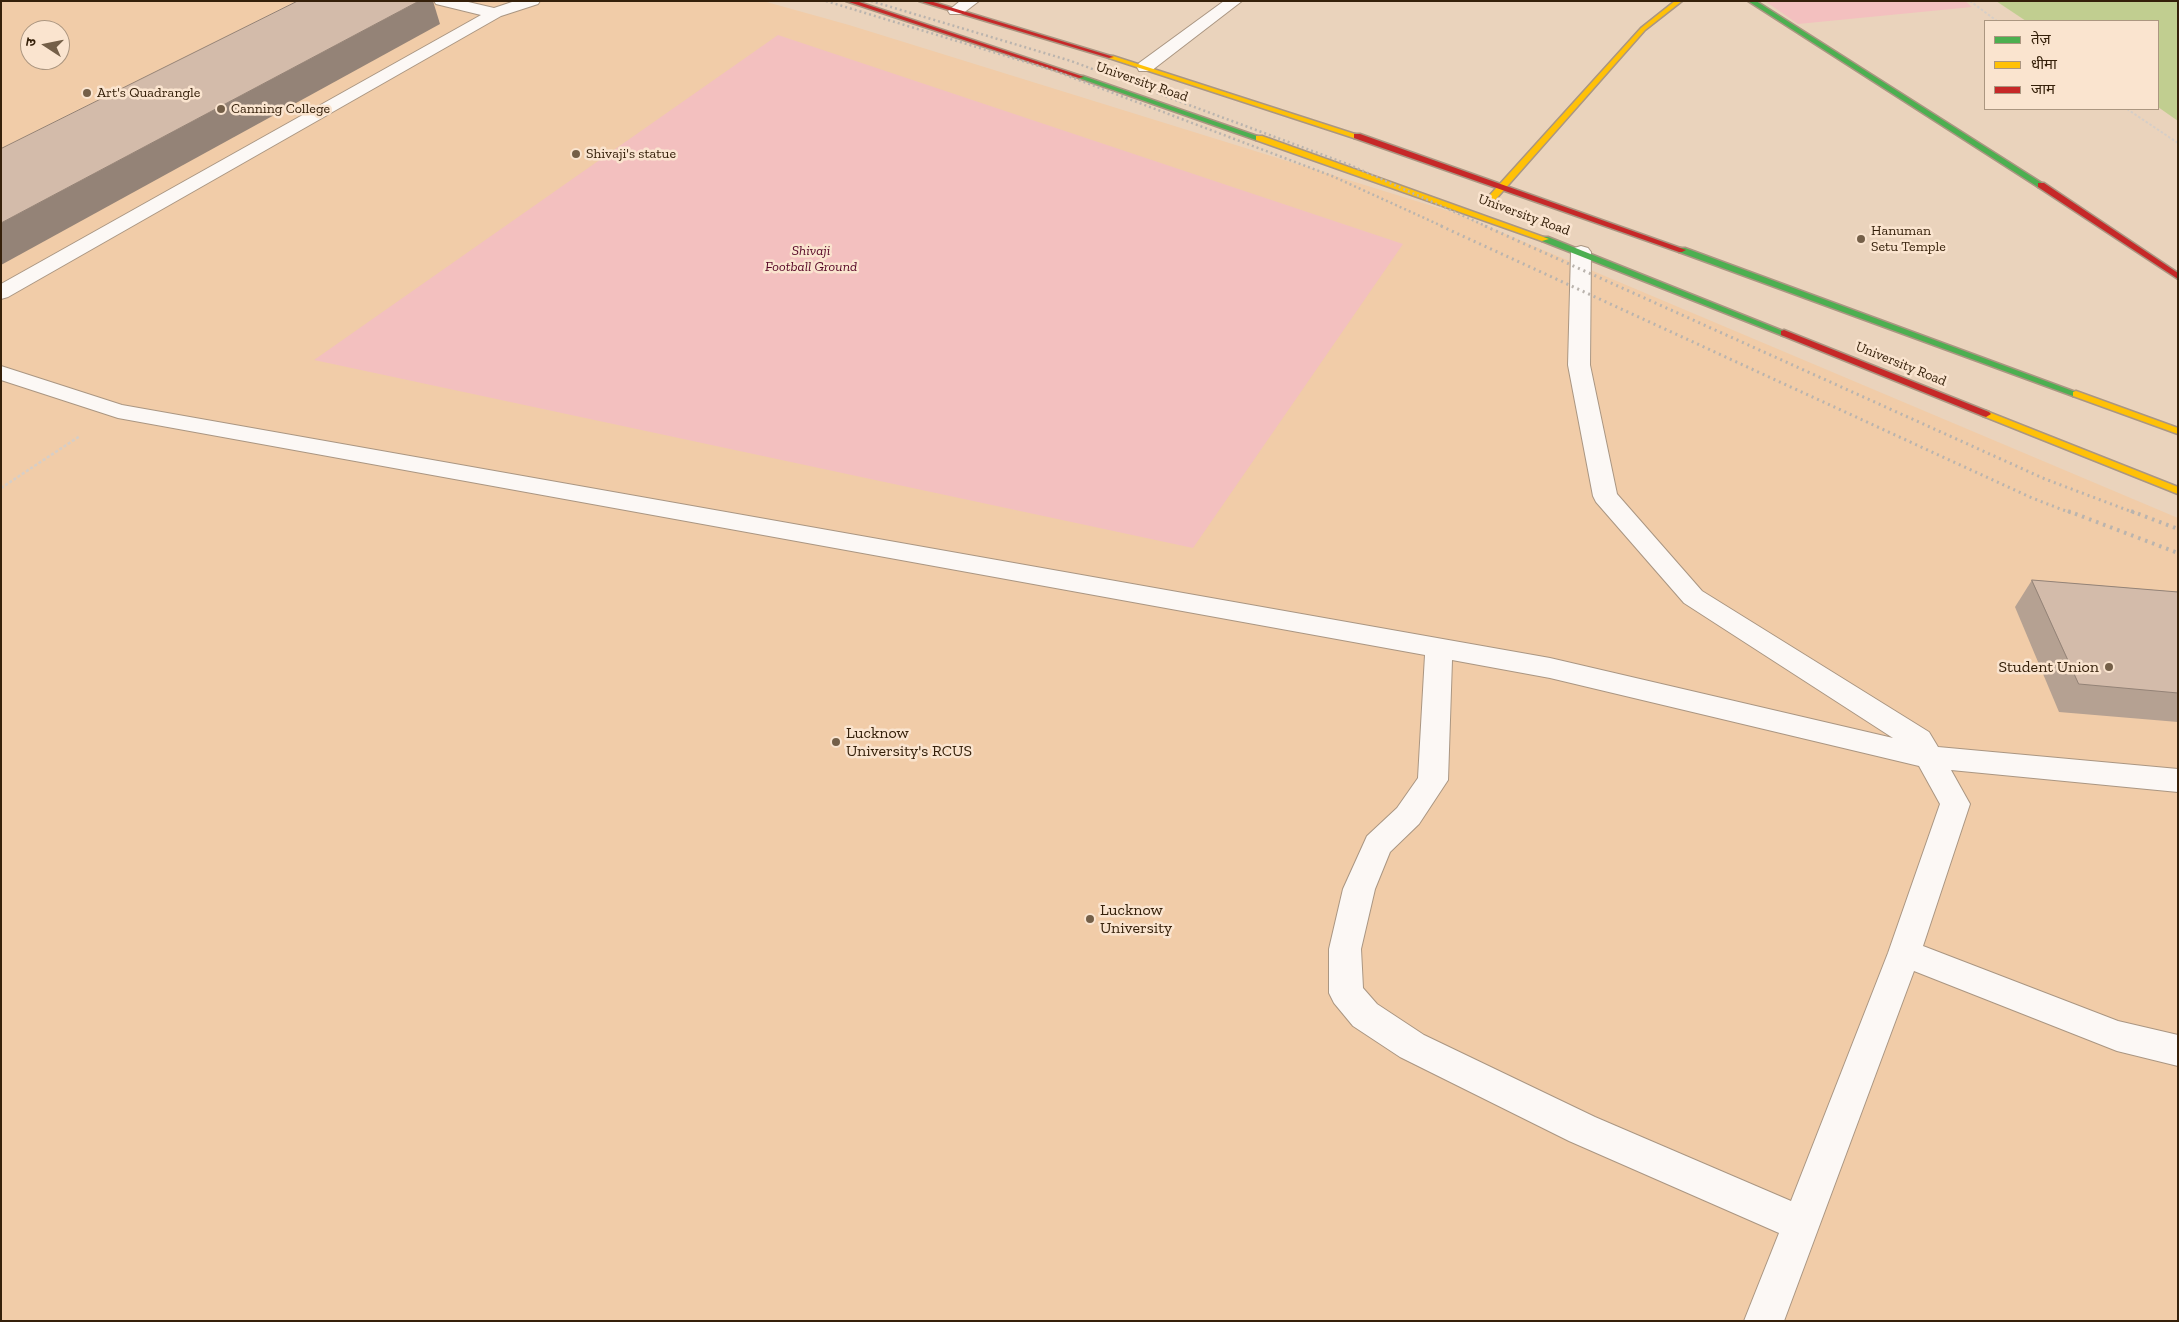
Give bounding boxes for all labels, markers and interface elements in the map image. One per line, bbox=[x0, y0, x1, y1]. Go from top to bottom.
north arrow bbox=[20, 20, 70, 70]
legend bbox=[1984, 20, 2159, 110]
text: तेज़ bbox=[2031, 30, 2051, 48]
text: उ bbox=[22, 37, 40, 48]
text: धीमा bbox=[2031, 55, 2057, 73]
street label: University Road bbox=[1094, 58, 1190, 106]
text: जाम bbox=[2031, 80, 2055, 98]
place label: Art's Quadrangle bbox=[97, 85, 200, 101]
marker: Art's Quadrangle bbox=[81, 87, 93, 99]
place label: Canning College bbox=[231, 101, 330, 117]
marker: Canning College bbox=[215, 103, 227, 115]
place label: Shivaji's statue bbox=[586, 146, 676, 162]
marker: Shivaji's statue bbox=[570, 148, 582, 160]
street label: University Road bbox=[1476, 191, 1572, 239]
place label: Hanuman Setu Temple bbox=[1871, 223, 1946, 256]
marker: Hanuman Setu Temple bbox=[1855, 233, 1867, 245]
park label: Shivaji Football Ground bbox=[765, 243, 857, 276]
street label: University Road bbox=[1853, 338, 1949, 390]
place label: Student Union bbox=[1998, 657, 2099, 677]
marker: Student Union bbox=[2103, 661, 2115, 673]
place label: Lucknow University's RCUS bbox=[846, 723, 972, 761]
marker: Lucknow University's RCUS bbox=[830, 736, 842, 748]
place label: Lucknow University bbox=[1100, 900, 1172, 938]
marker: Lucknow University bbox=[1084, 913, 1096, 925]

